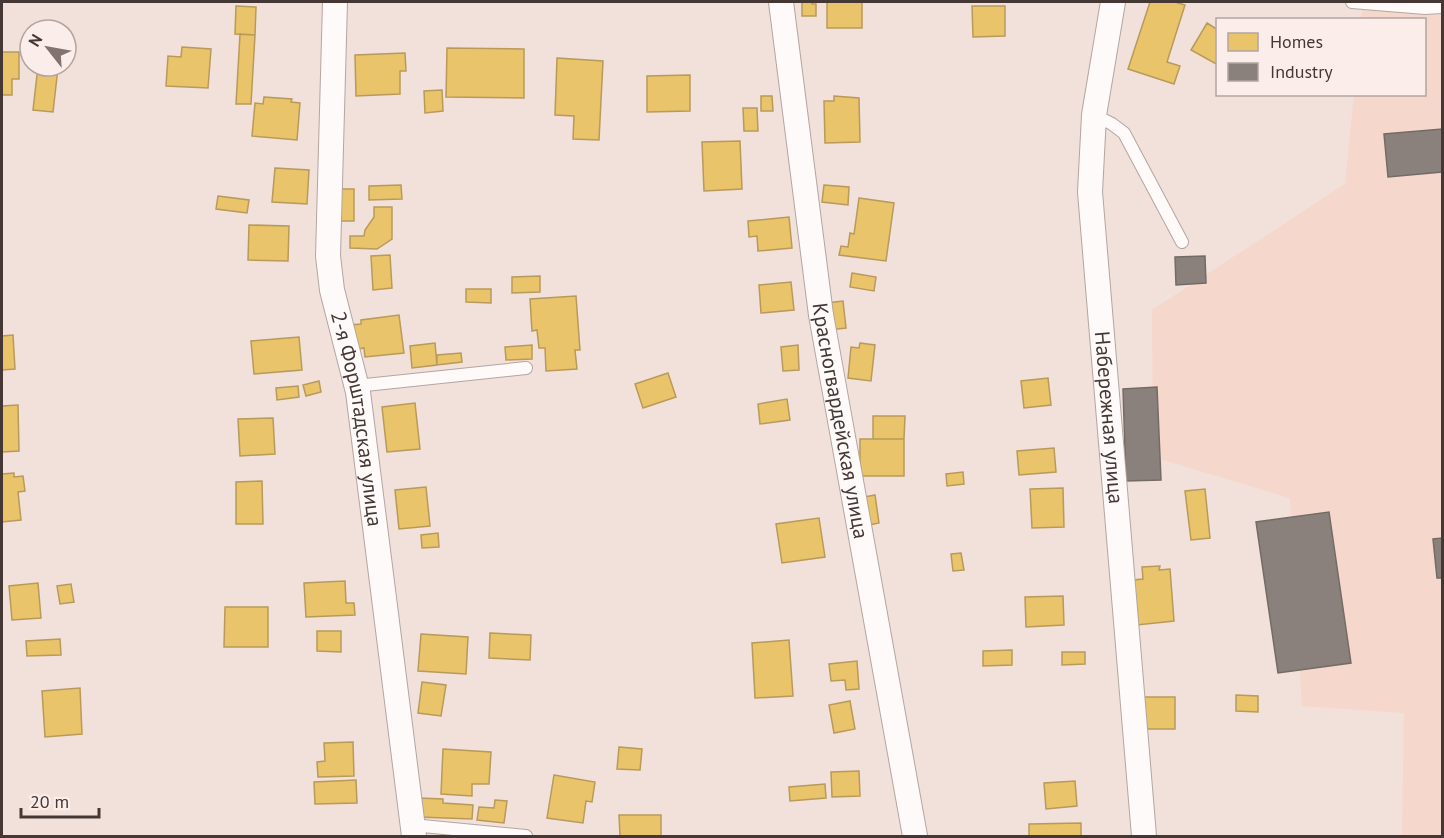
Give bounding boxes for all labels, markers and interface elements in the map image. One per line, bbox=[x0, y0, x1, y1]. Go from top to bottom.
north arrow bbox=[18, 18, 78, 78]
legend bbox=[1216, 18, 1426, 96]
text: Homes bbox=[1270, 30, 1323, 53]
text: N bbox=[24, 31, 46, 50]
text: Industry bbox=[1270, 60, 1333, 83]
street label: Красногвардейская улица bbox=[807, 301, 875, 541]
street label: 2-я Форштадская улица bbox=[325, 308, 389, 528]
street label: Набережная улица bbox=[1089, 330, 1130, 505]
scale bar bbox=[21, 781, 99, 819]
text: 20 m bbox=[30, 790, 69, 813]

